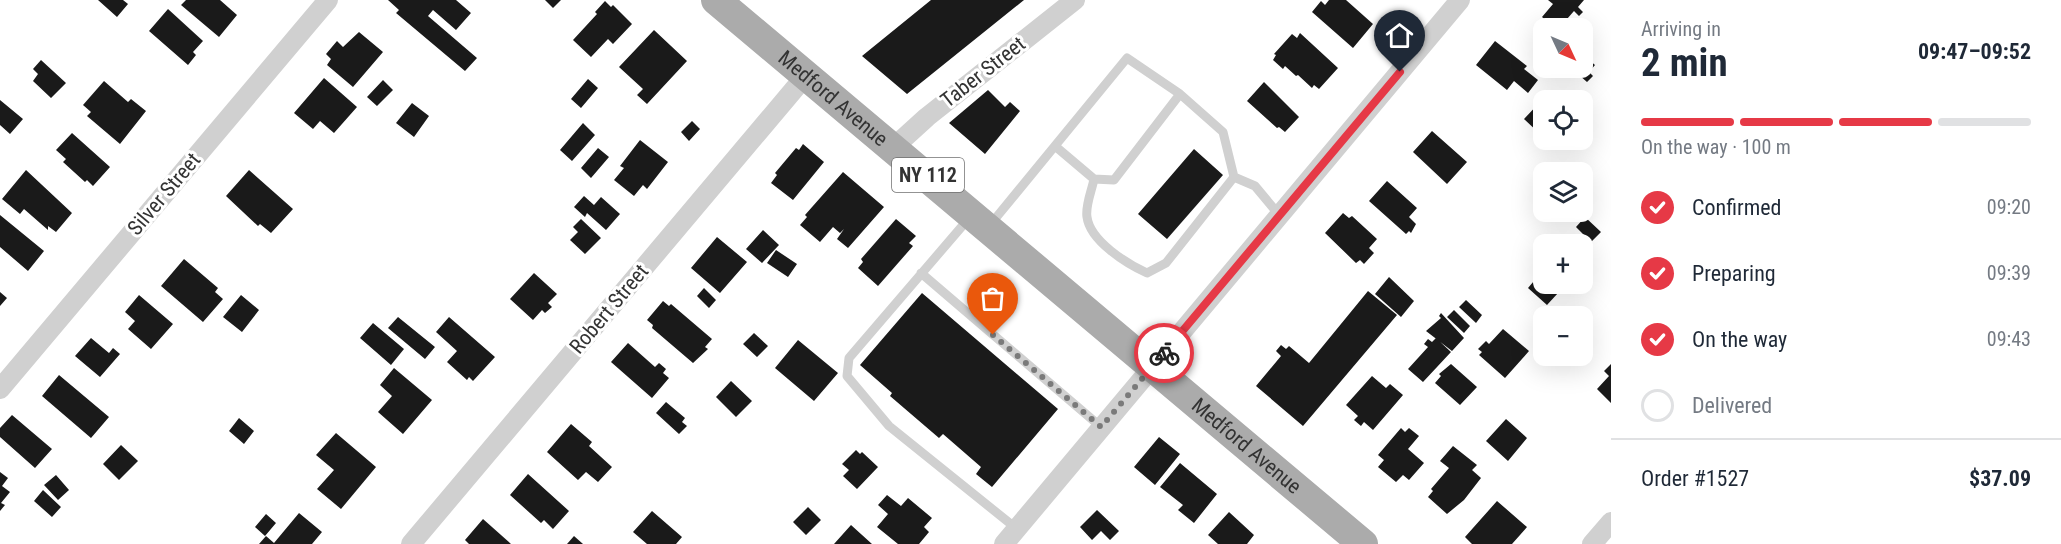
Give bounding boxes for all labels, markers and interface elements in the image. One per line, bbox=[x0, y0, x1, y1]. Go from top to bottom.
pin bbox=[1374, 10, 1425, 72]
text: Arriving in bbox=[1641, 17, 1721, 41]
north arrow bbox=[1533, 18, 1593, 78]
map controls bbox=[1533, 18, 1593, 366]
icon: home bbox=[1383, 19, 1416, 52]
street label: Taber Street bbox=[936, 32, 1030, 112]
text: 09:47–09:52 bbox=[1918, 39, 2031, 64]
text: 2 min bbox=[1641, 40, 1728, 86]
street label: Medford Avenue bbox=[774, 46, 893, 151]
button: locate bbox=[1533, 90, 1593, 150]
text: On the way · 100 m bbox=[1641, 135, 1791, 159]
street label: Silver Street bbox=[123, 148, 205, 240]
road number: NY 112 bbox=[892, 158, 964, 192]
button: layers bbox=[1533, 162, 1593, 222]
icon: check bbox=[1641, 191, 1674, 224]
text: Confirmed bbox=[1692, 195, 1781, 220]
text: 09:20 bbox=[1987, 195, 2031, 219]
button: + bbox=[1533, 234, 1593, 294]
icon: check bbox=[1641, 257, 1674, 290]
street label: Robert Street bbox=[565, 260, 653, 358]
text: Preparing bbox=[1692, 261, 1776, 286]
text: 09:39 bbox=[1987, 261, 2031, 285]
pin bbox=[967, 273, 1018, 335]
icon: bag bbox=[976, 282, 1009, 315]
button: − bbox=[1533, 306, 1593, 366]
courier bbox=[1134, 323, 1194, 383]
icon: check bbox=[1641, 323, 1674, 356]
text: On the way bbox=[1692, 327, 1787, 352]
text: 09:43 bbox=[1987, 327, 2031, 351]
icon: bike bbox=[1148, 337, 1181, 370]
street label: Medford Avenue bbox=[1187, 393, 1306, 499]
text: Delivered bbox=[1692, 393, 1772, 418]
text: Order #1527 bbox=[1641, 466, 1749, 491]
text: $37.09 bbox=[1969, 466, 2031, 491]

